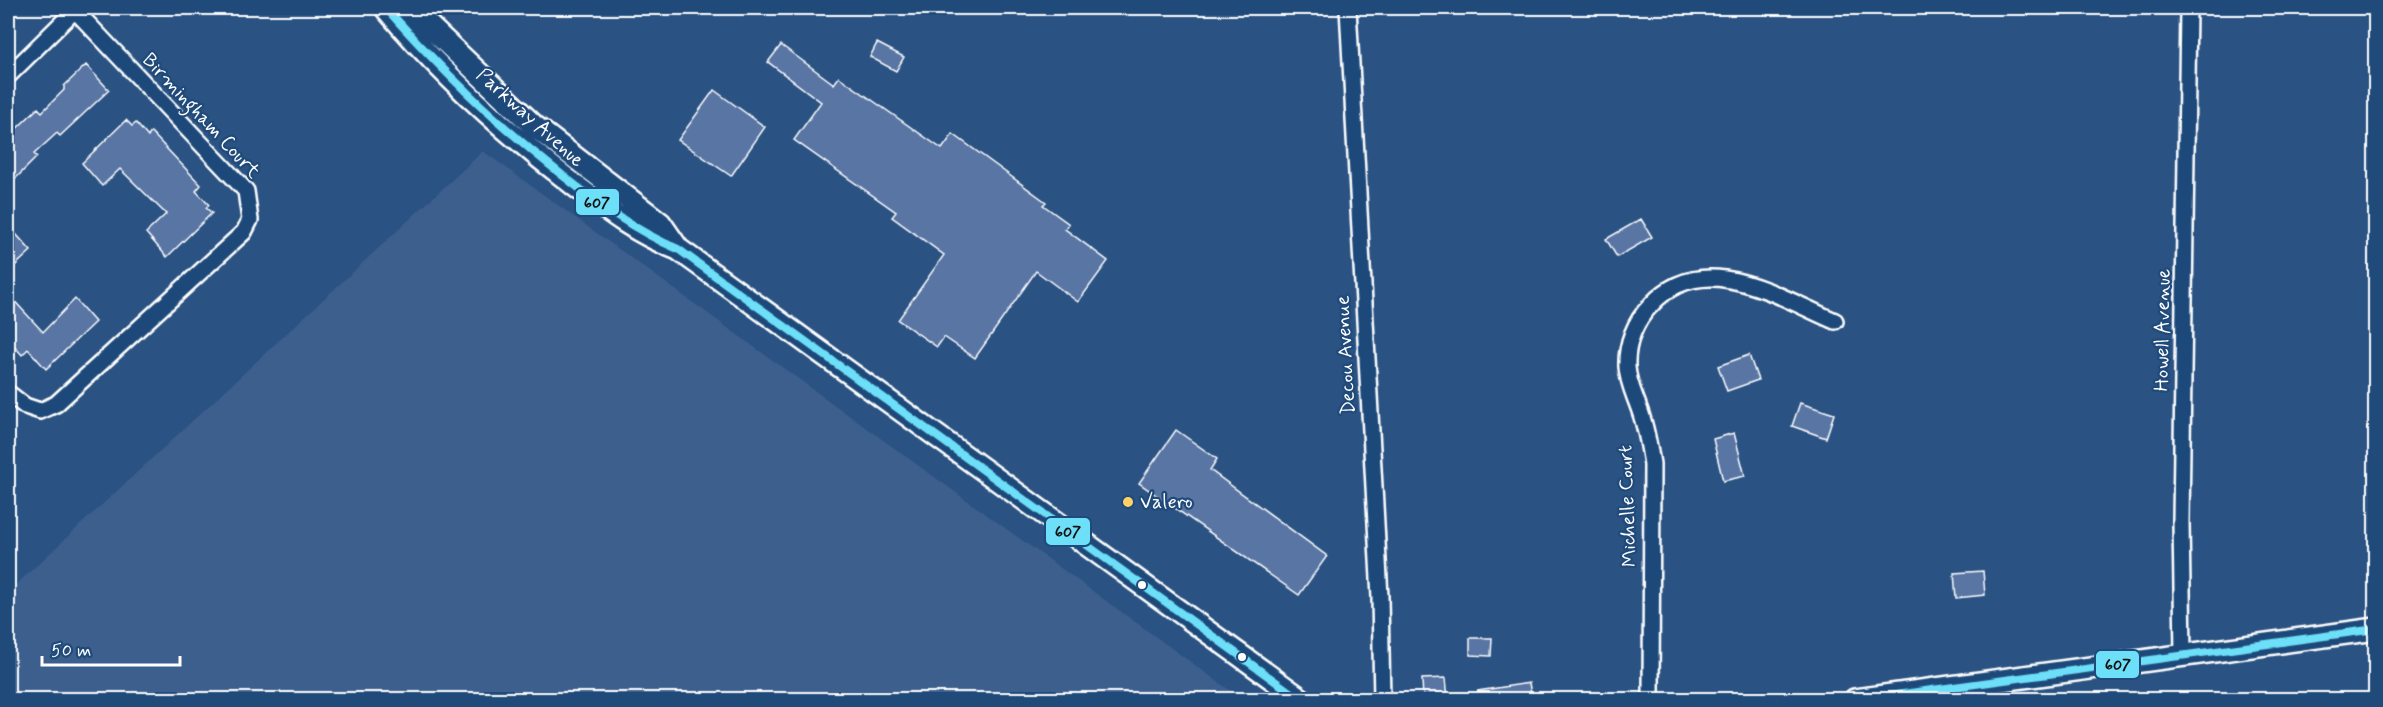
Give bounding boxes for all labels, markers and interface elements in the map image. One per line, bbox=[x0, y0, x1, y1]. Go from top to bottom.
street label: Birmingham Court bbox=[134, 47, 266, 186]
street label: Parkway Avenue bbox=[470, 62, 590, 174]
line badge: 607 bbox=[575, 188, 620, 216]
text: 607 bbox=[584, 193, 610, 214]
street label: Howell Avenue bbox=[2148, 268, 2178, 392]
street label: Decou Avenue bbox=[1329, 295, 1363, 415]
street label: Michelle Court bbox=[1612, 444, 1644, 568]
place label: Valero bbox=[1140, 489, 1193, 516]
marker: Valero bbox=[1121, 495, 1135, 509]
line badge: 607 bbox=[1045, 517, 1091, 546]
text: 607 bbox=[1055, 522, 1081, 543]
unlabelled marker bbox=[1136, 579, 1148, 591]
scale bar bbox=[42, 629, 180, 667]
text: 50 m bbox=[51, 639, 91, 663]
line badge: 607 bbox=[2095, 650, 2140, 679]
unlabelled marker bbox=[1236, 651, 1248, 663]
text: 607 bbox=[2105, 655, 2131, 676]

